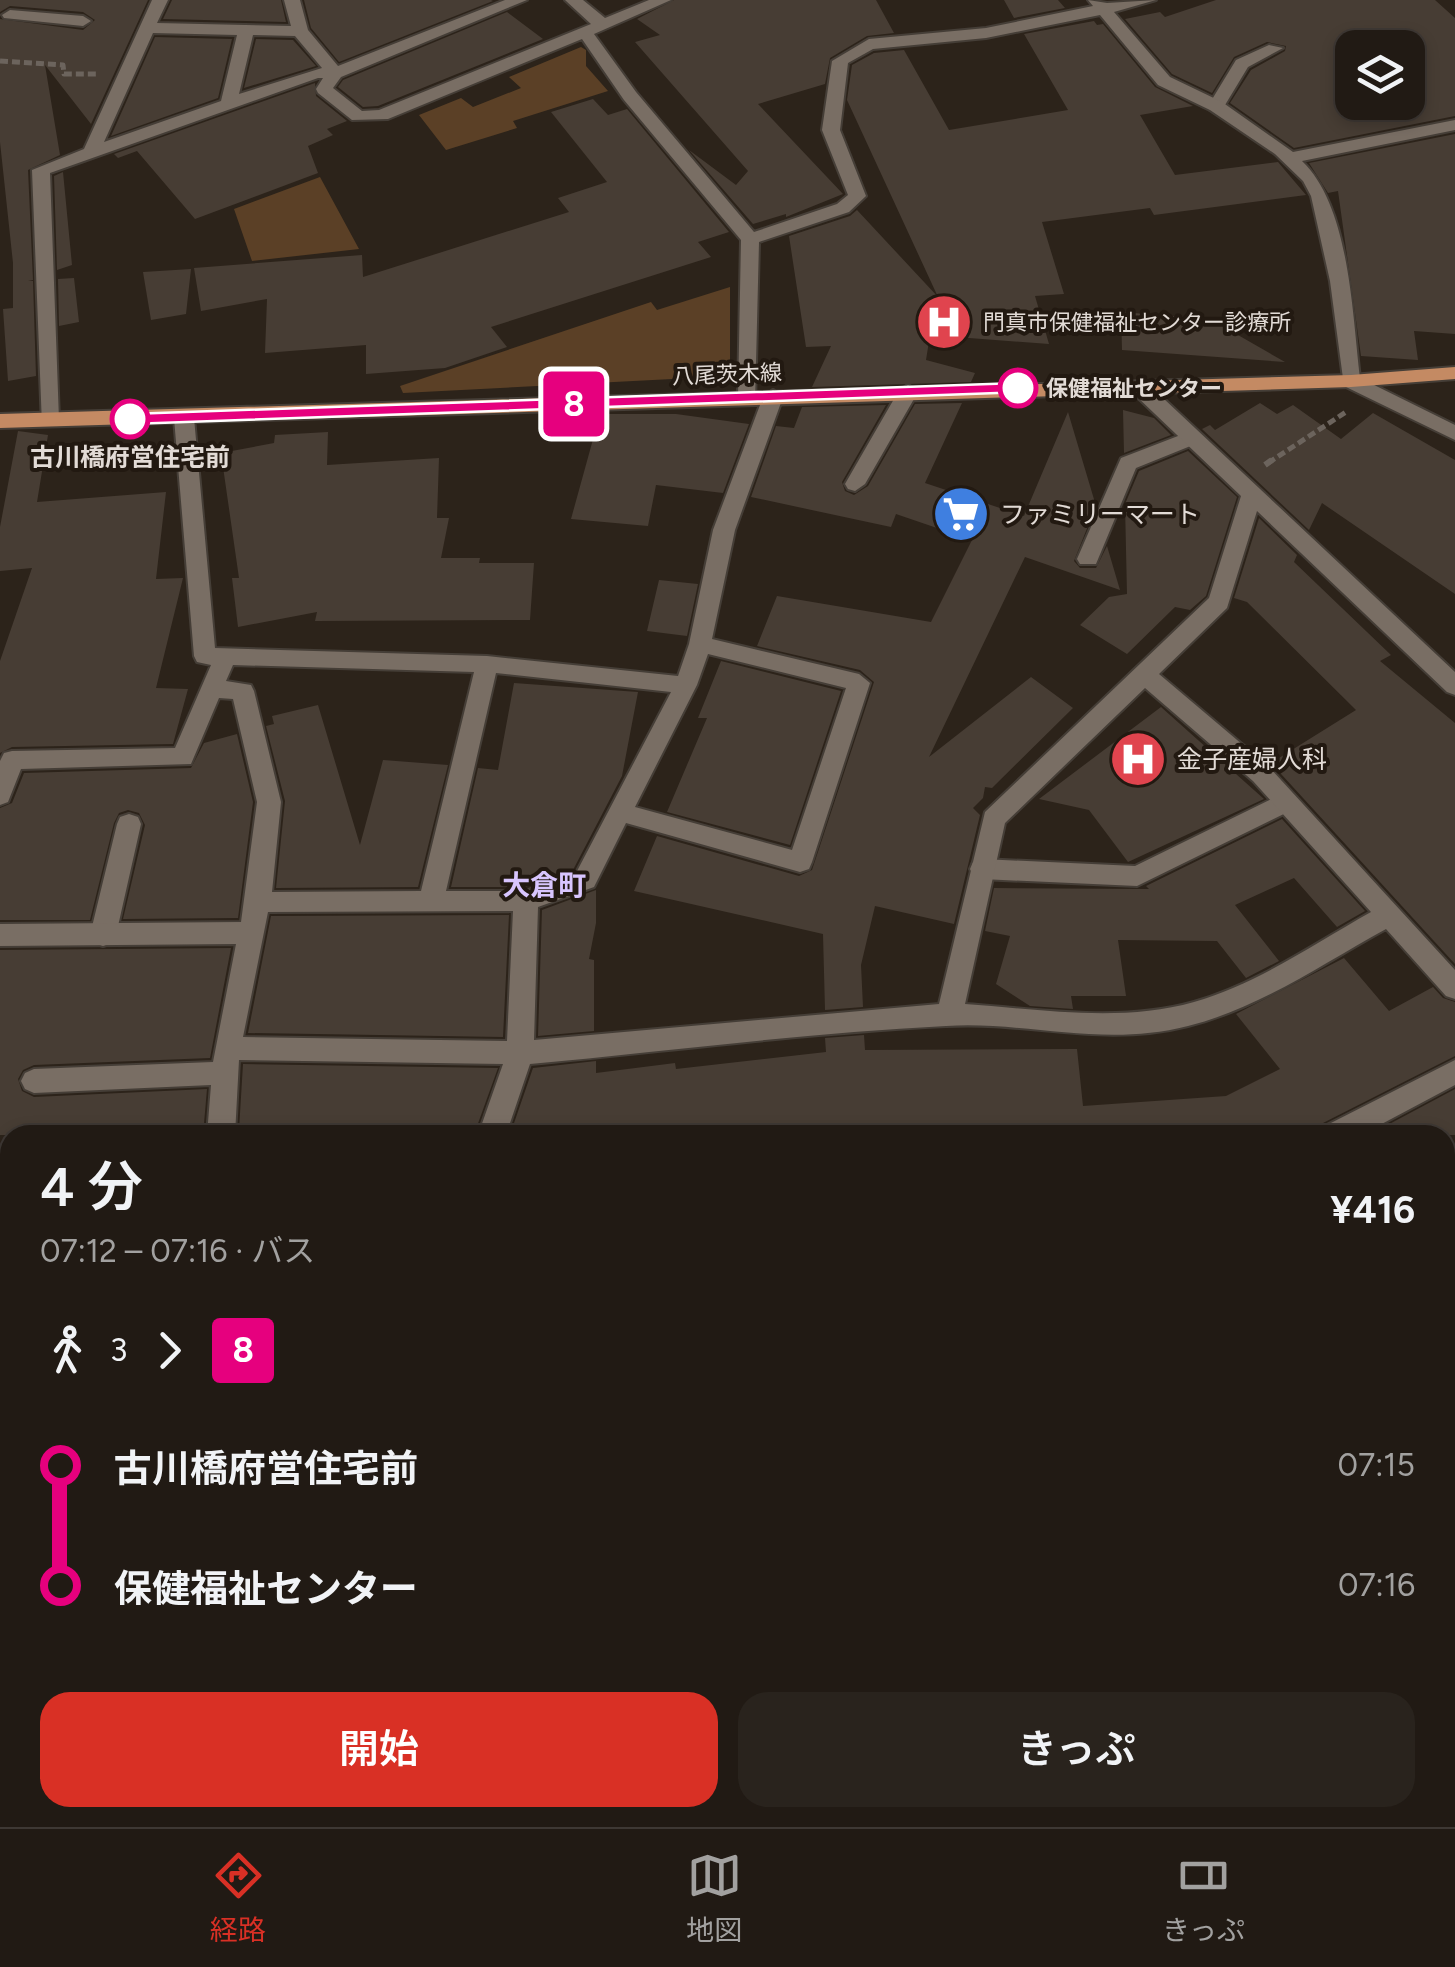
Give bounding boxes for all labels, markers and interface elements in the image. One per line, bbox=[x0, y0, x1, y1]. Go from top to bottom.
map controls bbox=[1335, 30, 1425, 120]
button: layers bbox=[1335, 30, 1425, 120]
hospital icon: 門真市保健福祉センター診療所 bbox=[914, 292, 974, 352]
place label: 門真市保健福祉センター診療所 bbox=[983, 309, 1291, 336]
street label: 八尾茨木線 bbox=[672, 359, 782, 390]
marker: 保健福祉センター bbox=[999, 369, 1037, 407]
line badge: 8 bbox=[542, 372, 606, 436]
place label: 保健福祉センター bbox=[1046, 375, 1222, 402]
text: 8 bbox=[563, 383, 585, 425]
marker: 古川橋府営住宅前 bbox=[111, 400, 149, 438]
place label: 古川橋府営住宅前 bbox=[30, 442, 230, 472]
supermarket icon: ファミリーマート bbox=[931, 484, 991, 544]
place label: ファミリーマート bbox=[1000, 499, 1200, 529]
hospital icon: 金子産婦人科 bbox=[1108, 729, 1168, 789]
place label: 金子産婦人科 bbox=[1177, 744, 1327, 774]
district label: 大倉町 bbox=[502, 868, 586, 902]
text: 4 分 bbox=[40, 1154, 143, 1220]
text: ¥416 bbox=[1330, 1187, 1415, 1233]
text: 07:12 – 07:16 · バス bbox=[40, 1232, 315, 1270]
icon: walk bbox=[40, 1323, 95, 1378]
icon: forward bbox=[142, 1323, 197, 1378]
text: 8 bbox=[232, 1329, 254, 1371]
text: 3 bbox=[110, 1331, 127, 1369]
text: 古川橋府営住宅前 bbox=[114, 1446, 418, 1492]
text: 07:15 bbox=[1338, 1446, 1415, 1484]
text: 保健福祉センター bbox=[114, 1566, 418, 1612]
text: 07:16 bbox=[1338, 1566, 1415, 1604]
button: 開始 bbox=[40, 1692, 718, 1807]
button: きっぷ bbox=[738, 1692, 1415, 1807]
tab: 経路 bbox=[210, 1848, 266, 1948]
tab: 地図 bbox=[686, 1848, 742, 1948]
tab: きっぷ bbox=[1162, 1848, 1245, 1948]

